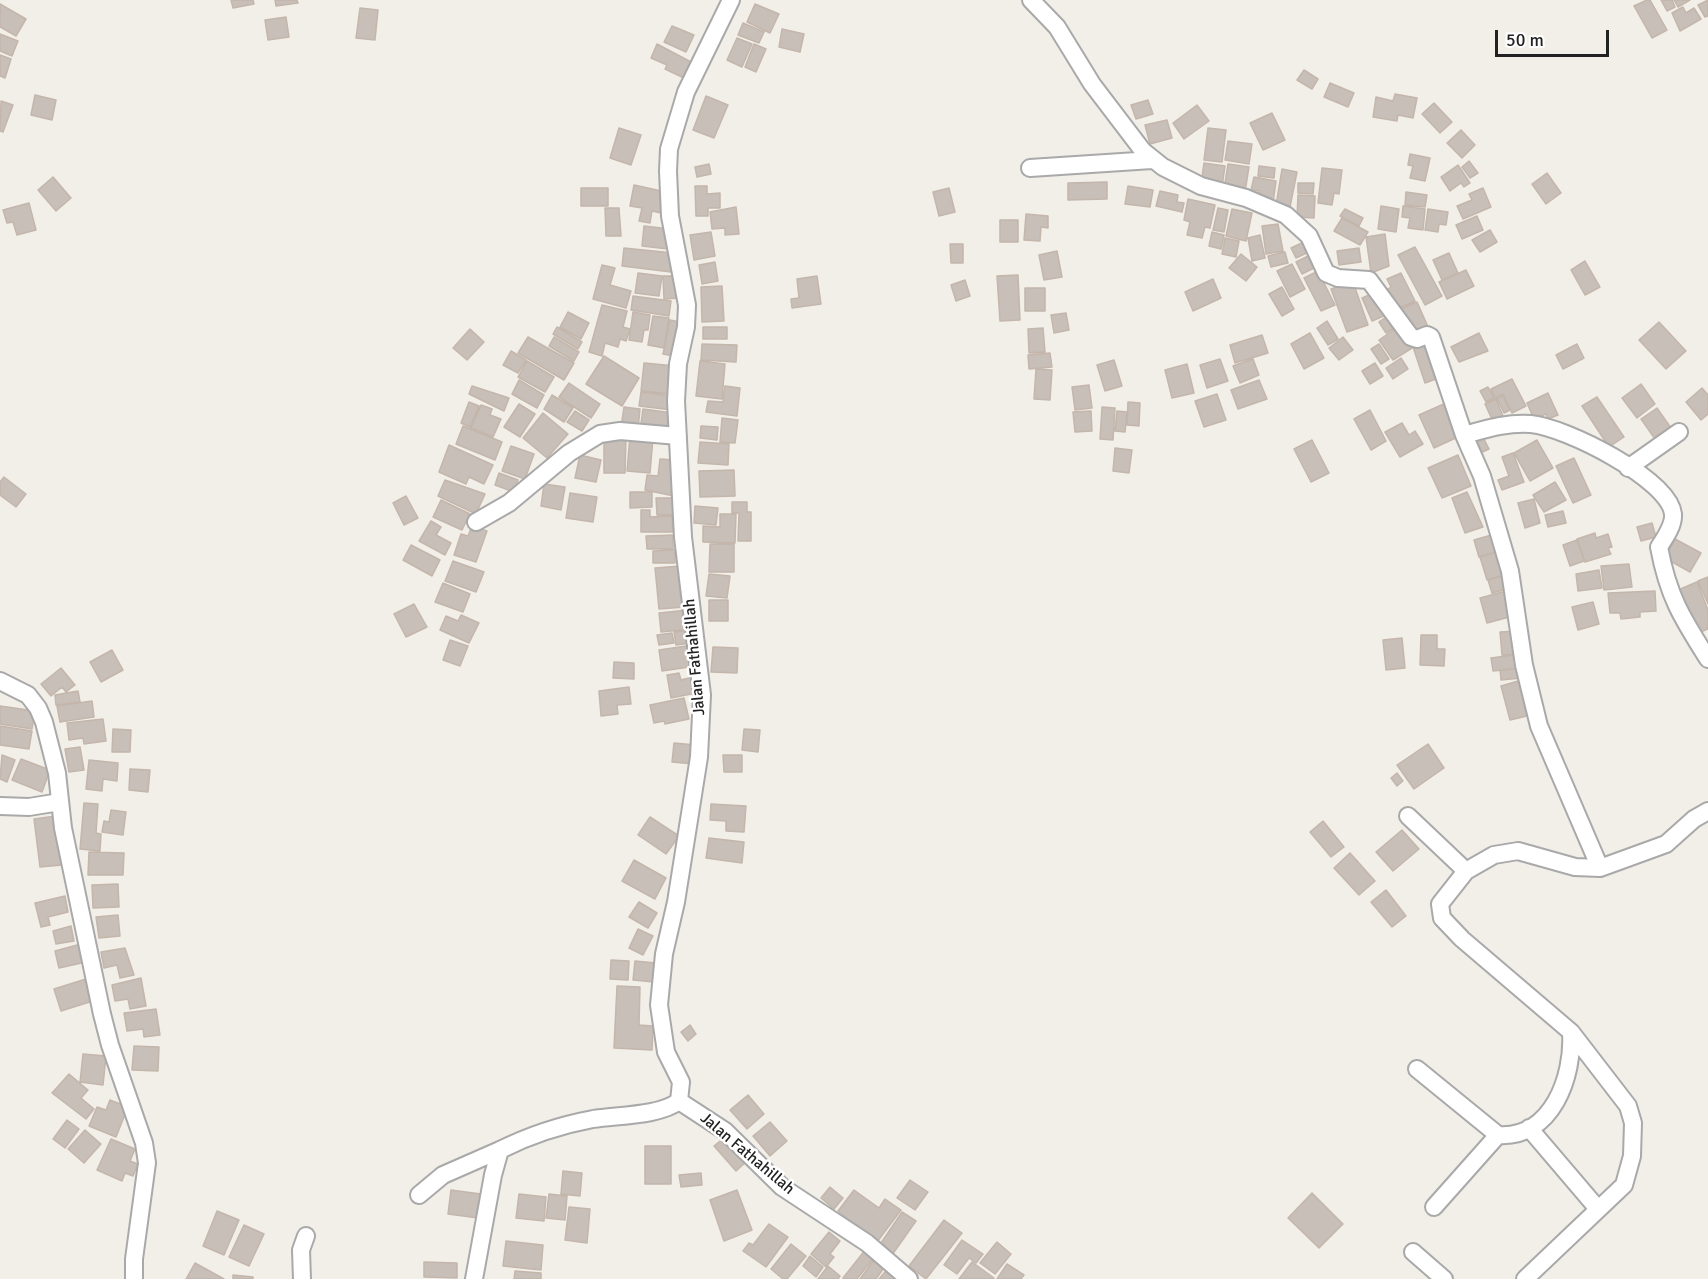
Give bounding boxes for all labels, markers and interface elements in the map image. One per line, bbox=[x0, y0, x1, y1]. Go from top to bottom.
scale bar bbox=[1498, 18, 1612, 56]
text: 50 m bbox=[1506, 29, 1544, 51]
street label: Jalan Fathahillah bbox=[680, 598, 710, 716]
street label: Jalan Fathahillah bbox=[696, 1109, 798, 1199]

